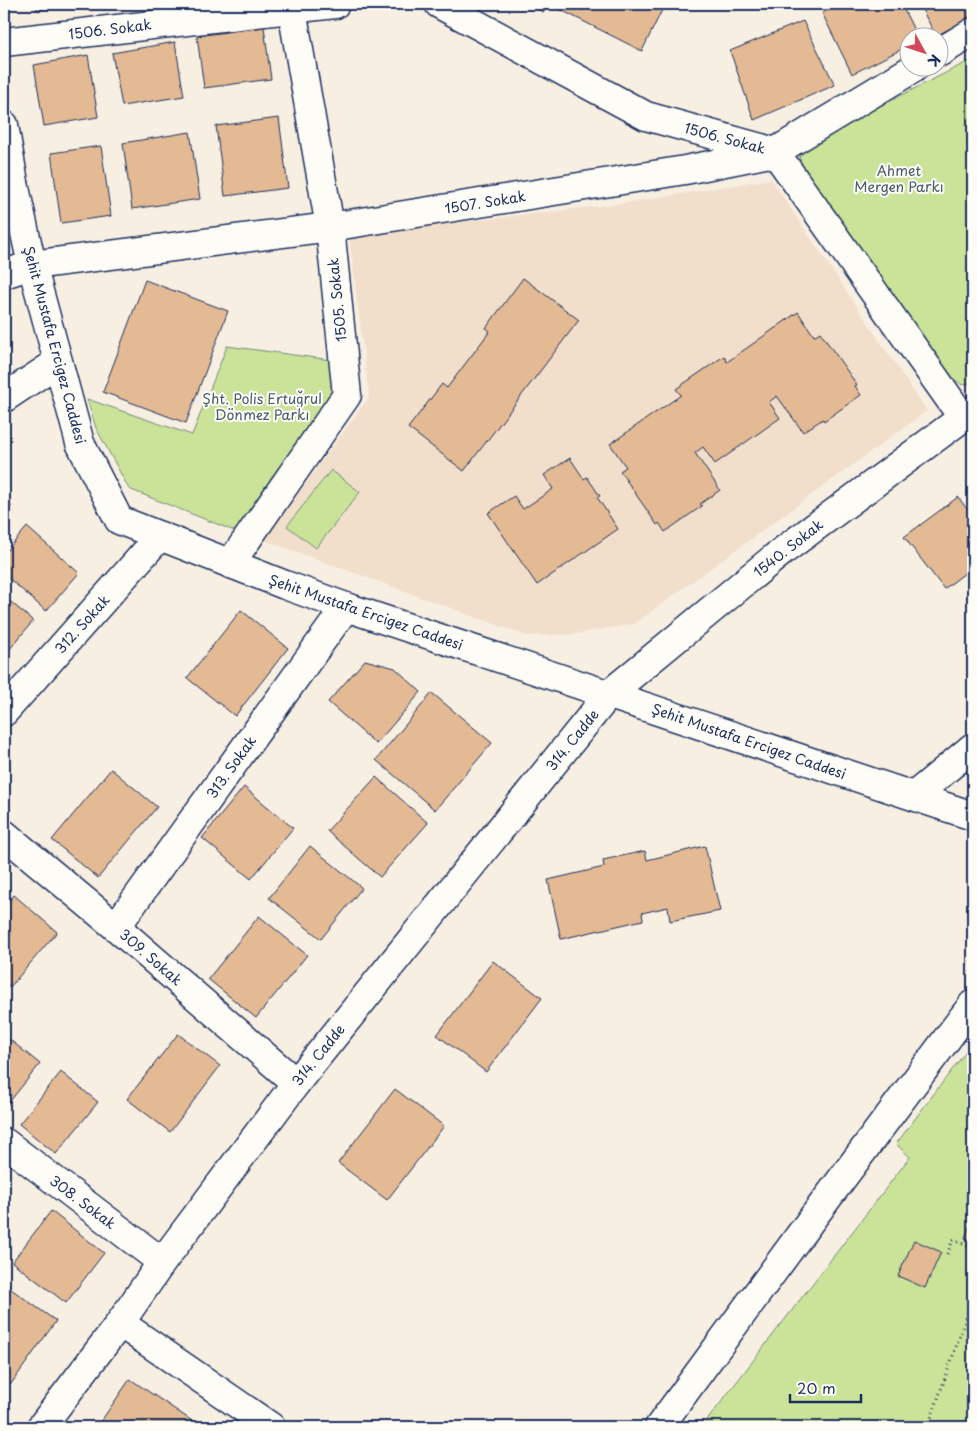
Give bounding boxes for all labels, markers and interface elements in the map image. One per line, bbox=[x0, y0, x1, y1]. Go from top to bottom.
street label: 1506. Sokak bbox=[67, 14, 153, 44]
north arrow bbox=[900, 28, 950, 78]
text: K bbox=[923, 50, 946, 71]
street label: 1506. Sokak bbox=[682, 117, 768, 159]
park label: Ahmet Mergen Parkı bbox=[854, 160, 944, 197]
street label: 1507. Sokak bbox=[443, 185, 527, 219]
street label: Şehit Mustafa Ercigez Caddesi bbox=[18, 244, 92, 446]
street label: 1505. Sokak bbox=[322, 257, 352, 343]
park label: Şht. Polis Ertuğrul Dönmez Parkı bbox=[202, 388, 322, 425]
street label: 1540. Sokak bbox=[749, 514, 827, 582]
street label: Şehit Mustafa Ercigez Caddesi bbox=[266, 569, 466, 655]
street label: 312. Sokak bbox=[50, 590, 114, 658]
street label: Şehit Mustafa Ercigez Caddesi bbox=[649, 698, 849, 784]
street label: 314. Cadde bbox=[540, 705, 604, 775]
street label: 313. Sokak bbox=[201, 731, 261, 803]
street label: 309. Sokak bbox=[115, 924, 187, 990]
street label: 314. Cadde bbox=[286, 1020, 350, 1090]
street label: 308. Sokak bbox=[45, 1170, 121, 1234]
scale bar bbox=[790, 1371, 861, 1403]
text: 20 m bbox=[797, 1376, 836, 1399]

